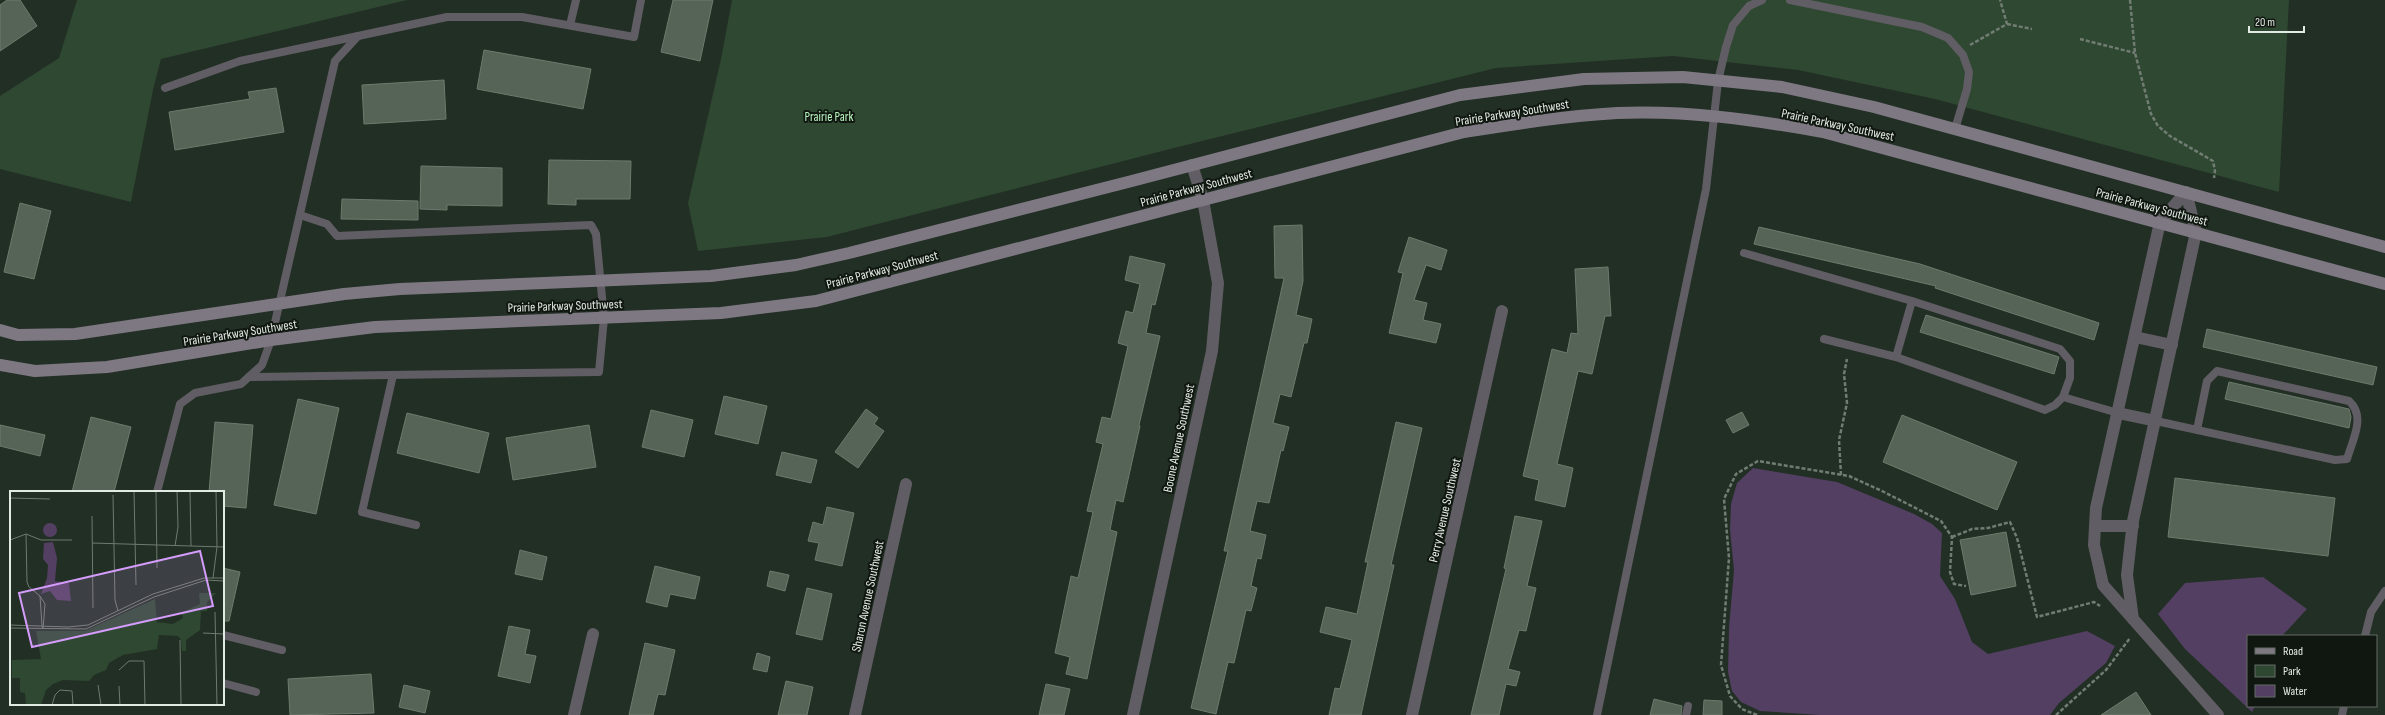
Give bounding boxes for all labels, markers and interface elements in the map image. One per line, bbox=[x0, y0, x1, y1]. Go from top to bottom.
scale bar bbox=[2249, 8, 2304, 34]
text: 20 m bbox=[2255, 15, 2275, 30]
street label: Prairie Parkway Southwest bbox=[1454, 96, 1570, 130]
street label: Prairie Parkway Southwest bbox=[1780, 105, 1896, 145]
park label: Prairie Park bbox=[805, 109, 853, 125]
street label: Prairie Parkway Southwest bbox=[1139, 165, 1254, 211]
street label: Prairie Parkway Southwest bbox=[2094, 184, 2209, 230]
street label: Prairie Parkway Southwest bbox=[825, 247, 940, 293]
street label: Prairie Parkway Southwest bbox=[507, 296, 623, 316]
street label: Prairie Parkway Southwest bbox=[182, 316, 298, 350]
street label: Boone Avenue Southwest bbox=[1160, 383, 1198, 494]
street label: Perry Avenue Southwest bbox=[1425, 457, 1465, 564]
inset map bbox=[10, 491, 224, 705]
street label: Sharon Avenue Southwest bbox=[848, 539, 888, 653]
legend bbox=[2247, 635, 2377, 707]
text: Road bbox=[2283, 644, 2303, 659]
text: Park bbox=[2283, 664, 2301, 679]
text: Water bbox=[2283, 684, 2307, 699]

